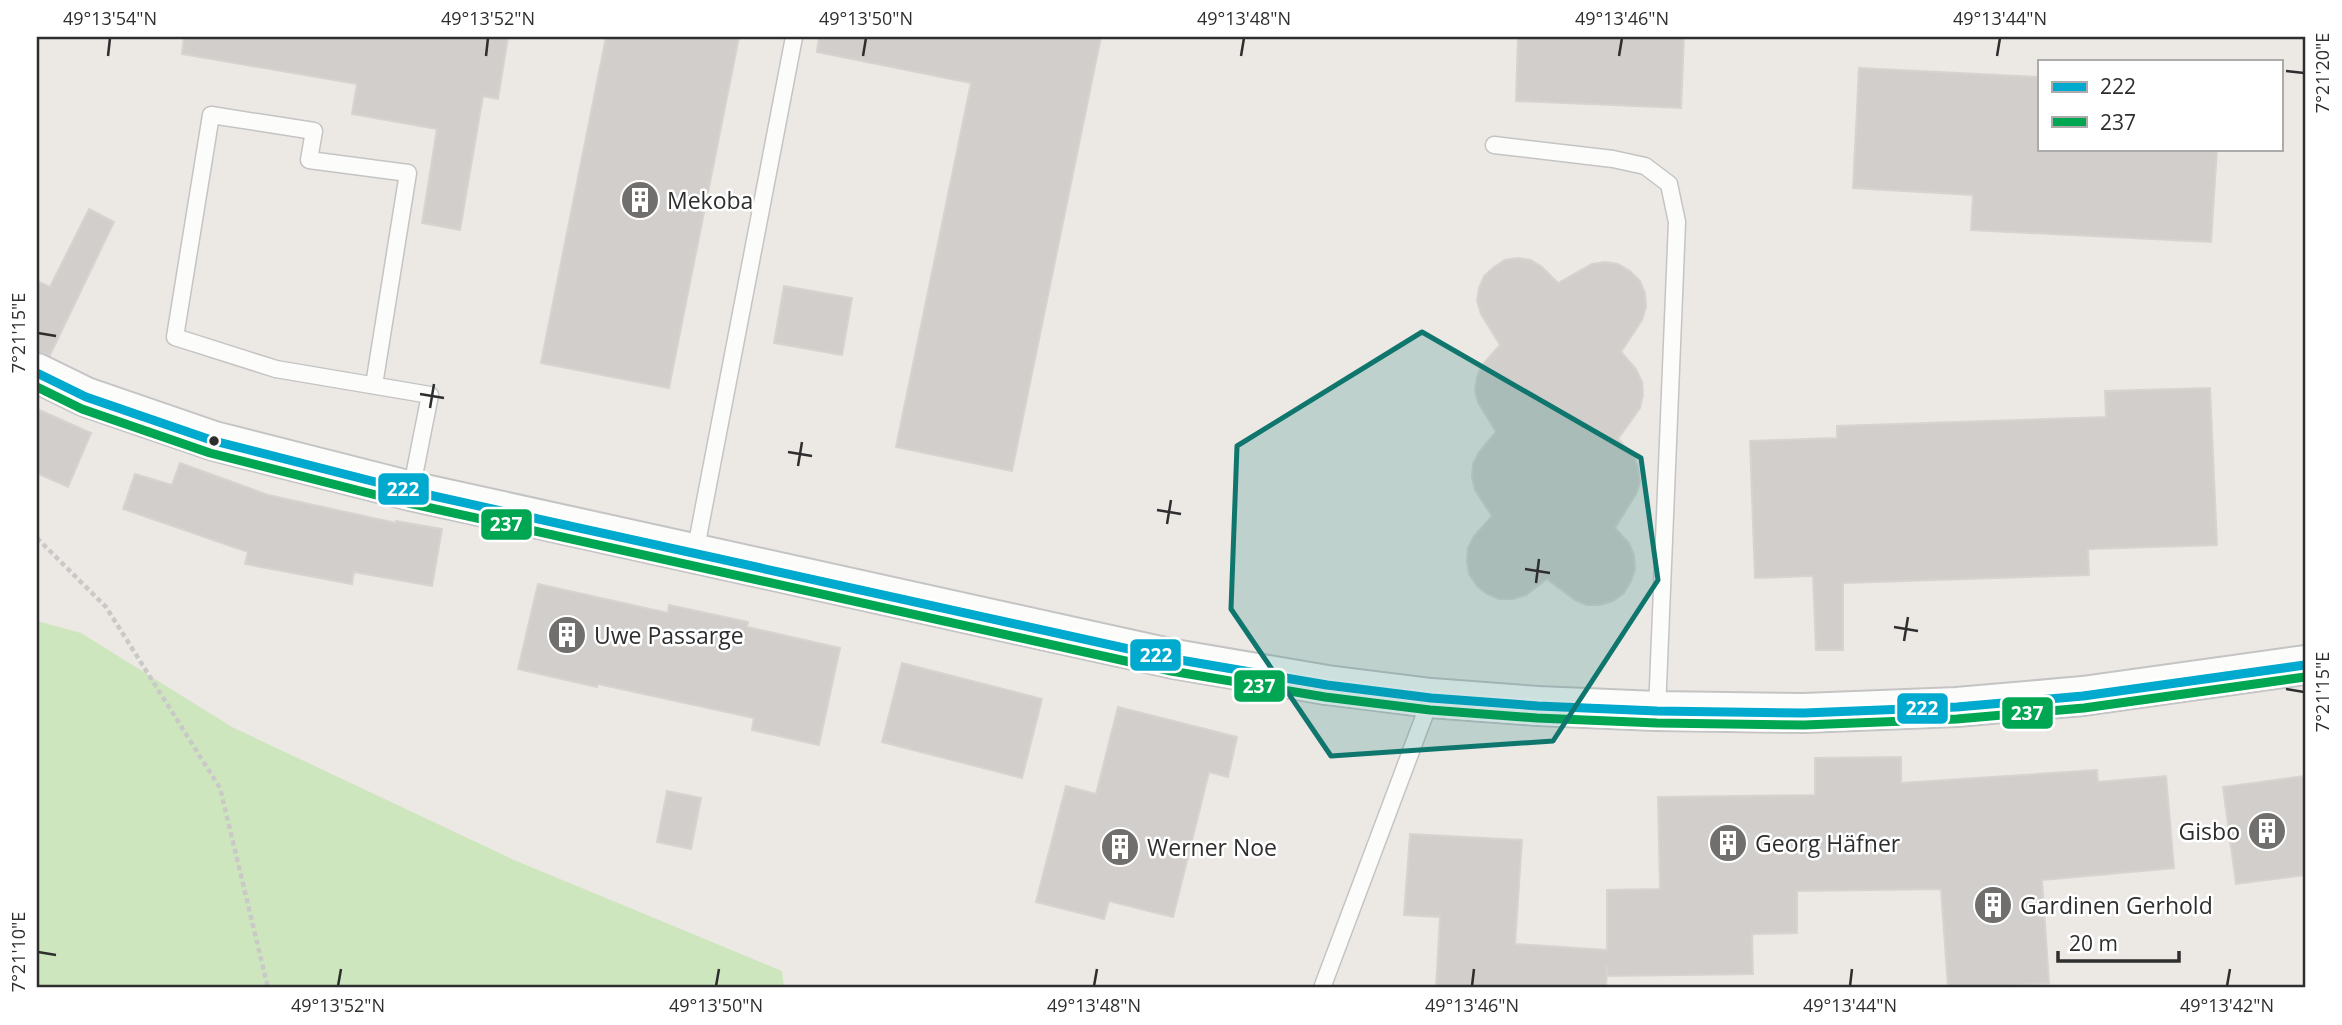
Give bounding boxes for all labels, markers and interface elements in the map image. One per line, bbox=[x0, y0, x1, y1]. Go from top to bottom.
text: 49°13'54"N bbox=[63, 6, 157, 30]
text: 49°13'52"N bbox=[441, 6, 535, 30]
text: 49°13'50"N bbox=[819, 6, 913, 30]
text: 49°13'48"N bbox=[1197, 6, 1291, 30]
text: 49°13'46"N bbox=[1575, 6, 1669, 30]
text: 49°13'44"N bbox=[1953, 6, 2047, 30]
text: 7°21'20"E bbox=[2310, 33, 2334, 113]
legend bbox=[2038, 60, 2282, 150]
text: 222 bbox=[2100, 72, 2136, 100]
text: 237 bbox=[2100, 108, 2136, 136]
building icon: Mekoba bbox=[619, 179, 661, 221]
place label: Mekoba bbox=[667, 184, 753, 216]
text: 7°21'15"E bbox=[6, 293, 30, 373]
unlabelled marker bbox=[207, 434, 221, 448]
line badge: 222 bbox=[377, 472, 430, 506]
text: 222 bbox=[387, 476, 419, 502]
line badge: 237 bbox=[480, 508, 533, 541]
text: 237 bbox=[490, 511, 522, 537]
building icon: Uwe Passarge bbox=[546, 614, 588, 656]
place label: Uwe Passarge bbox=[594, 619, 744, 651]
line badge: 222 bbox=[1129, 638, 1182, 672]
text: 222 bbox=[1140, 642, 1172, 668]
text: 7°21'15"E bbox=[2310, 652, 2334, 732]
line badge: 237 bbox=[1233, 669, 1286, 703]
text: 237 bbox=[1243, 673, 1275, 699]
line badge: 222 bbox=[1896, 692, 1949, 725]
text: 222 bbox=[1906, 695, 1938, 721]
line badge: 237 bbox=[2001, 696, 2054, 730]
text: 237 bbox=[2011, 700, 2043, 726]
building icon: Gisbo bbox=[2246, 810, 2288, 852]
place label: Gisbo bbox=[2179, 815, 2240, 847]
building icon: Georg Häfner bbox=[1707, 822, 1749, 864]
building icon: Werner Noe bbox=[1099, 826, 1141, 868]
place label: Georg Häfner bbox=[1755, 827, 1901, 859]
place label: Werner Noe bbox=[1147, 831, 1277, 863]
building icon: Gardinen Gerhold bbox=[1972, 884, 2014, 926]
place label: Gardinen Gerhold bbox=[2020, 889, 2213, 921]
text: 7°21'10"E bbox=[6, 912, 30, 992]
scale bar bbox=[2058, 920, 2179, 964]
text: 20 m bbox=[2069, 929, 2118, 957]
text: 49°13'52"N bbox=[291, 993, 385, 1017]
text: 49°13'50"N bbox=[669, 993, 763, 1017]
text: 49°13'48"N bbox=[1047, 993, 1141, 1017]
text: 49°13'46"N bbox=[1425, 993, 1519, 1017]
text: 49°13'44"N bbox=[1803, 993, 1897, 1017]
text: 49°13'42"N bbox=[2180, 993, 2274, 1017]

